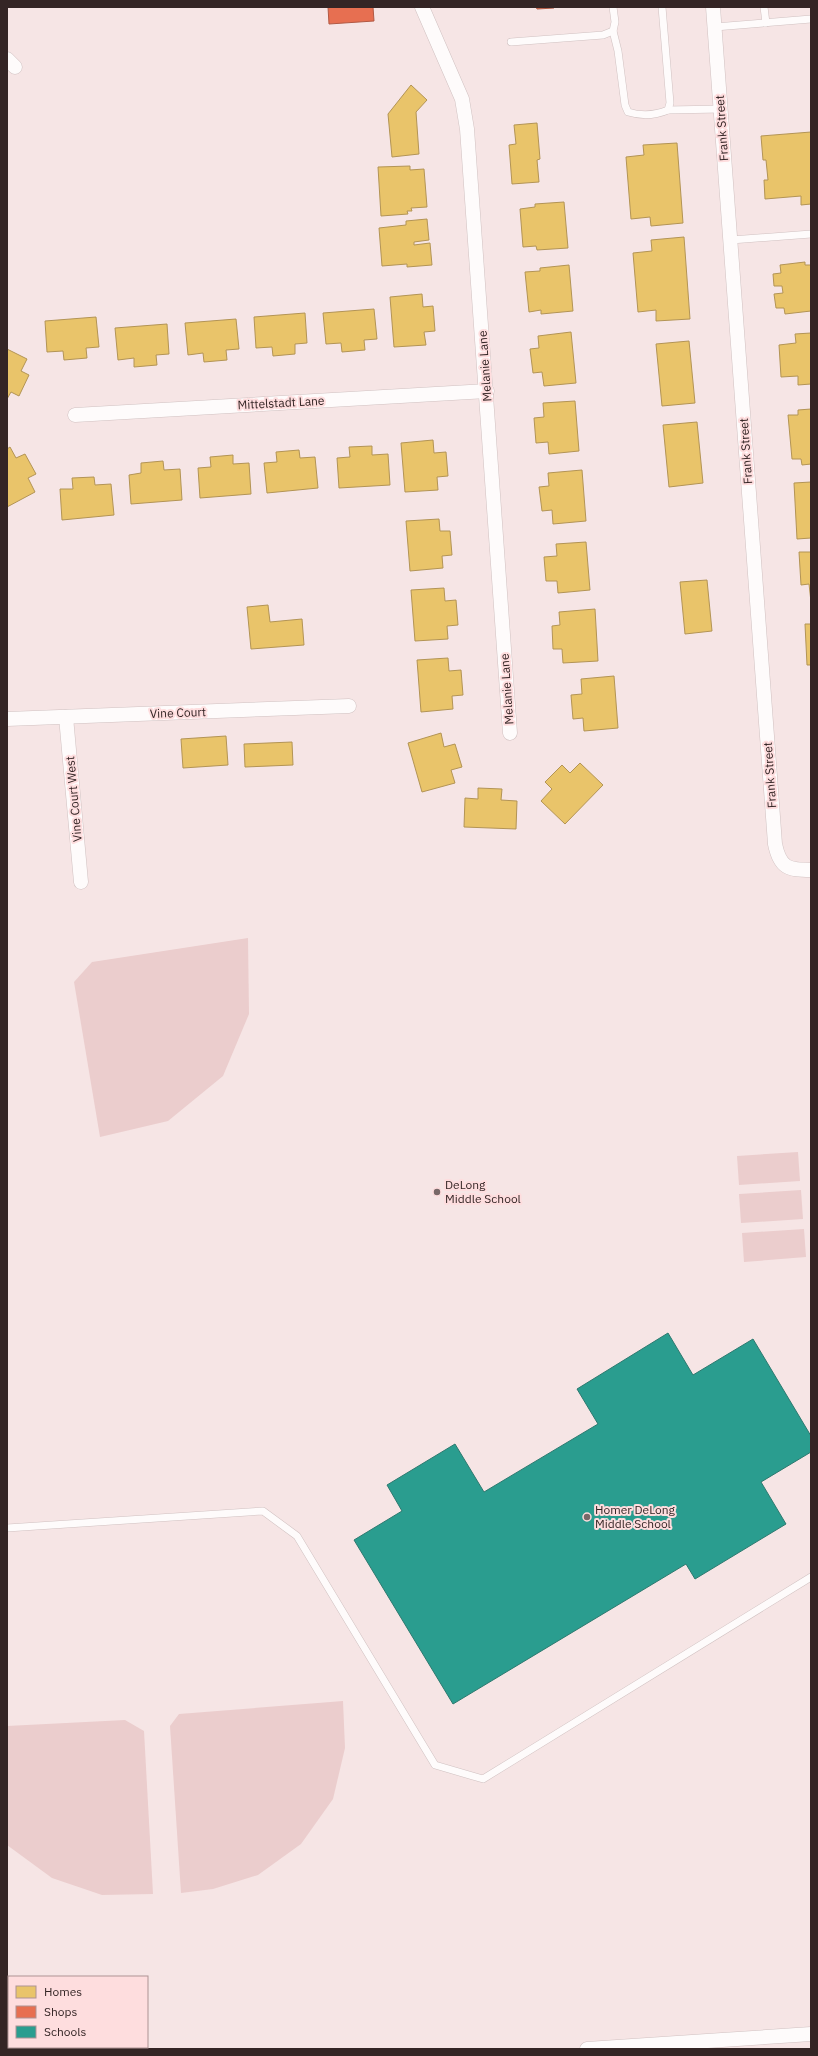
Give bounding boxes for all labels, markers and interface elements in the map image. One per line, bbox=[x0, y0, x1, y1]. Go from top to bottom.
street label: Frank Street bbox=[712, 95, 731, 162]
street label: Melanie Lane bbox=[475, 330, 494, 402]
street label: Mittelstadt Lane bbox=[237, 393, 325, 412]
street label: Frank Street bbox=[736, 418, 755, 485]
street label: Melanie Lane bbox=[497, 653, 516, 725]
street label: Vine Court bbox=[150, 704, 206, 721]
street label: Frank Street bbox=[760, 742, 779, 809]
street label: Vine Court West bbox=[62, 755, 85, 843]
place label: DeLong Middle School bbox=[445, 1177, 521, 1206]
marker: DeLong Middle School bbox=[432, 1187, 442, 1197]
place label: Homer DeLong Middle School bbox=[595, 1502, 676, 1531]
marker: Homer DeLong Middle School bbox=[582, 1512, 592, 1522]
legend bbox=[8, 1976, 148, 2048]
text: Homes bbox=[44, 1984, 82, 1999]
text: Shops bbox=[44, 2004, 77, 2019]
text: Schools bbox=[44, 2024, 87, 2039]

